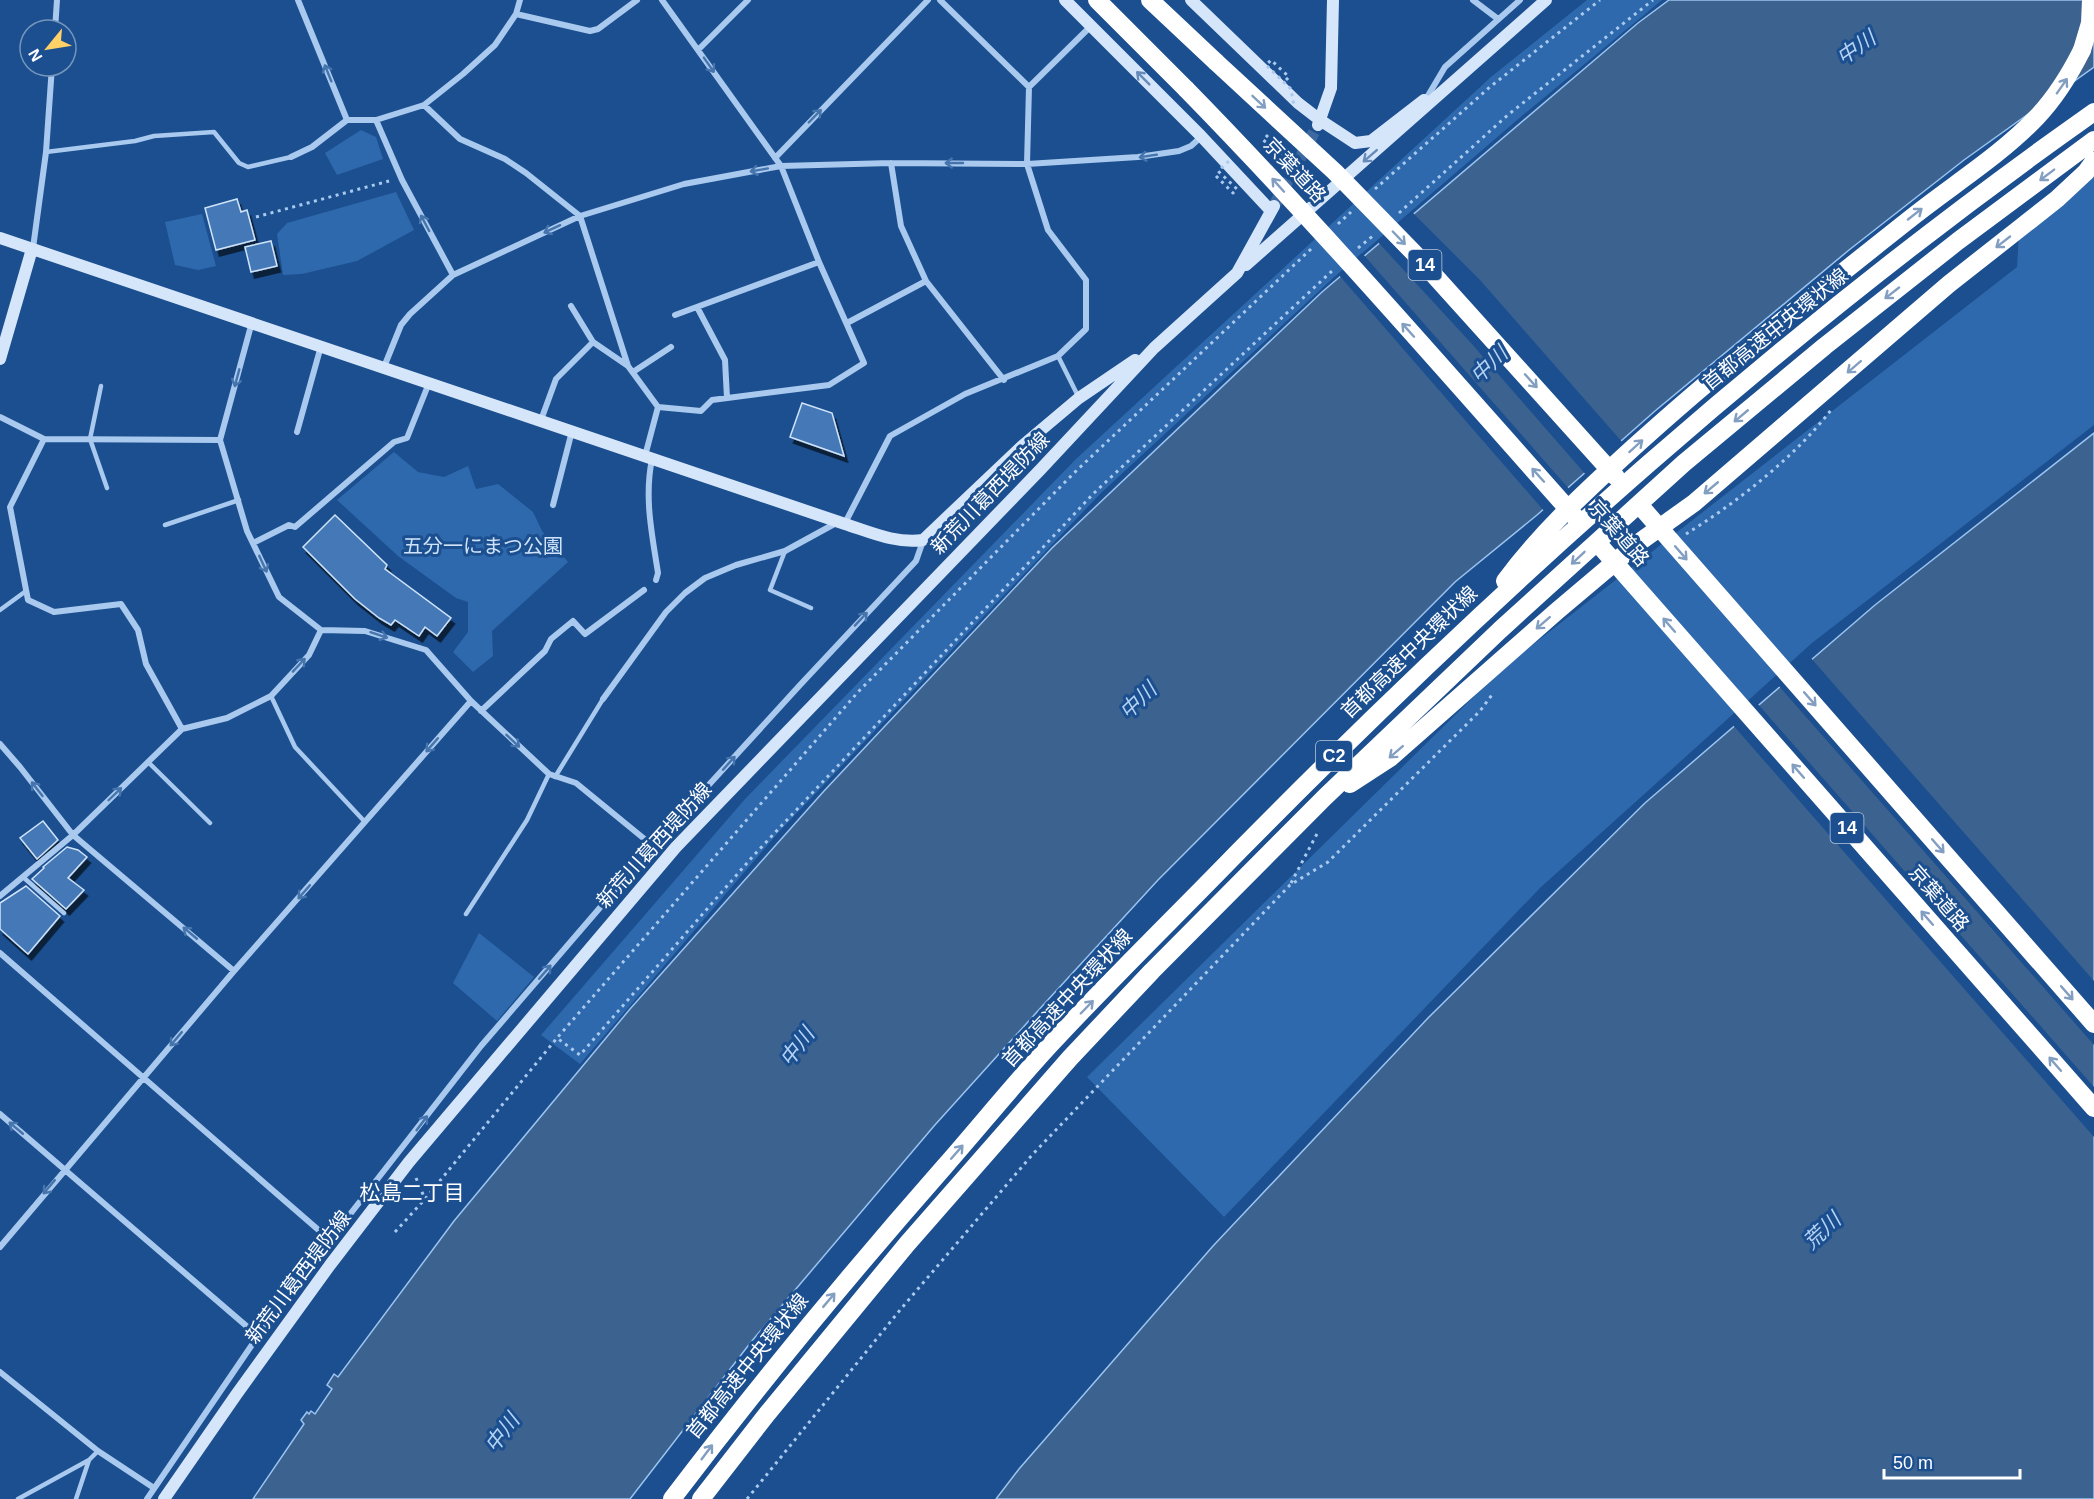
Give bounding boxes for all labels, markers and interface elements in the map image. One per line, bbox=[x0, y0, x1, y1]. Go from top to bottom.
north arrow bbox=[18, 18, 78, 78]
water label: 中川 bbox=[1832, 25, 1881, 69]
text: N bbox=[25, 46, 46, 65]
one-way arrow bbox=[702, 56, 715, 72]
one-way arrow bbox=[322, 65, 333, 83]
one-way arrow bbox=[1136, 70, 1151, 85]
one-way arrow bbox=[2056, 79, 2068, 95]
one-way arrow bbox=[1251, 95, 1266, 109]
one-way arrow bbox=[808, 108, 823, 123]
street label: 京葉道路 bbox=[1260, 133, 1330, 207]
one-way arrow bbox=[1363, 149, 1378, 163]
one-way arrow bbox=[1139, 150, 1159, 161]
one-way arrow bbox=[944, 157, 964, 169]
one-way arrow bbox=[750, 165, 769, 176]
one-way arrow bbox=[2039, 168, 2055, 181]
one-way arrow bbox=[1271, 178, 1285, 193]
one-way arrow bbox=[1907, 208, 1923, 220]
one-way arrow bbox=[419, 215, 430, 233]
one-way arrow bbox=[543, 225, 561, 236]
one-way arrow bbox=[1392, 230, 1406, 245]
one-way arrow bbox=[1996, 235, 2012, 248]
road number: 14 bbox=[1408, 250, 1442, 280]
street label: 首都高速中央環状線 bbox=[1698, 264, 1852, 394]
one-way arrow bbox=[1884, 287, 1900, 300]
one-way arrow bbox=[1401, 323, 1415, 338]
water label: 中川 bbox=[1466, 340, 1513, 388]
one-way arrow bbox=[1847, 360, 1862, 374]
one-way arrow bbox=[231, 369, 242, 388]
one-way arrow bbox=[1524, 373, 1538, 388]
one-way arrow bbox=[1734, 409, 1749, 423]
street label: 新荒川葛西堤防線 bbox=[927, 428, 1053, 558]
one-way arrow bbox=[1628, 439, 1643, 453]
one-way arrow bbox=[1531, 468, 1545, 483]
one-way arrow bbox=[1704, 481, 1719, 495]
street label: 京葉道路 bbox=[1584, 496, 1654, 570]
park label: 五分一にまつ公園 bbox=[403, 535, 563, 557]
one-way arrow bbox=[1674, 545, 1688, 560]
one-way arrow bbox=[1571, 551, 1586, 565]
one-way arrow bbox=[258, 554, 270, 572]
street label: 首都高速中央環状線 bbox=[1337, 582, 1481, 722]
one-way arrow bbox=[854, 612, 869, 627]
one-way arrow bbox=[1536, 616, 1551, 630]
one-way arrow bbox=[1662, 618, 1676, 633]
one-way arrow bbox=[369, 630, 388, 641]
one-way arrow bbox=[292, 658, 306, 673]
water label: 中川 bbox=[1115, 676, 1162, 724]
one-way arrow bbox=[1803, 692, 1817, 707]
one-way arrow bbox=[506, 734, 521, 748]
one-way arrow bbox=[425, 737, 439, 752]
road number: C2 bbox=[1316, 741, 1352, 771]
one-way arrow bbox=[1389, 745, 1404, 759]
one-way arrow bbox=[722, 755, 736, 770]
one-way arrow bbox=[1791, 764, 1805, 779]
street label: 新荒川葛西堤防線 bbox=[592, 778, 716, 912]
one-way arrow bbox=[31, 781, 44, 797]
one-way arrow bbox=[107, 787, 122, 802]
road number: 14 bbox=[1830, 813, 1864, 843]
one-way arrow bbox=[1931, 838, 1945, 853]
street label: 京葉道路 bbox=[1904, 861, 1974, 935]
one-way arrow bbox=[297, 884, 310, 900]
one-way arrow bbox=[1920, 911, 1934, 926]
street label: 首都高速中央環状線 bbox=[998, 925, 1136, 1071]
one-way arrow bbox=[183, 926, 198, 940]
one-way arrow bbox=[538, 965, 552, 980]
one-way arrow bbox=[2060, 985, 2073, 1001]
one-way arrow bbox=[1079, 1000, 1094, 1015]
water label: 中川 bbox=[775, 1021, 820, 1070]
one-way arrow bbox=[169, 1031, 183, 1046]
one-way arrow bbox=[2048, 1057, 2062, 1072]
one-way arrow bbox=[415, 1116, 428, 1132]
one-way arrow bbox=[9, 1121, 25, 1134]
one-way arrow bbox=[949, 1145, 963, 1161]
one-way arrow bbox=[43, 1179, 56, 1195]
district label: 松島二丁目 bbox=[360, 1181, 465, 1204]
street label: 新荒川葛西堤防線 bbox=[241, 1206, 355, 1348]
water label: 荒川 bbox=[1798, 1207, 1846, 1253]
street label: 首都高速中央環状線 bbox=[682, 1289, 812, 1443]
one-way arrow bbox=[822, 1293, 836, 1308]
water label: 中川 bbox=[480, 1407, 525, 1456]
scale bar bbox=[1884, 1442, 2020, 1480]
one-way arrow bbox=[701, 1445, 714, 1461]
text: 50 m bbox=[1893, 1453, 1933, 1473]

